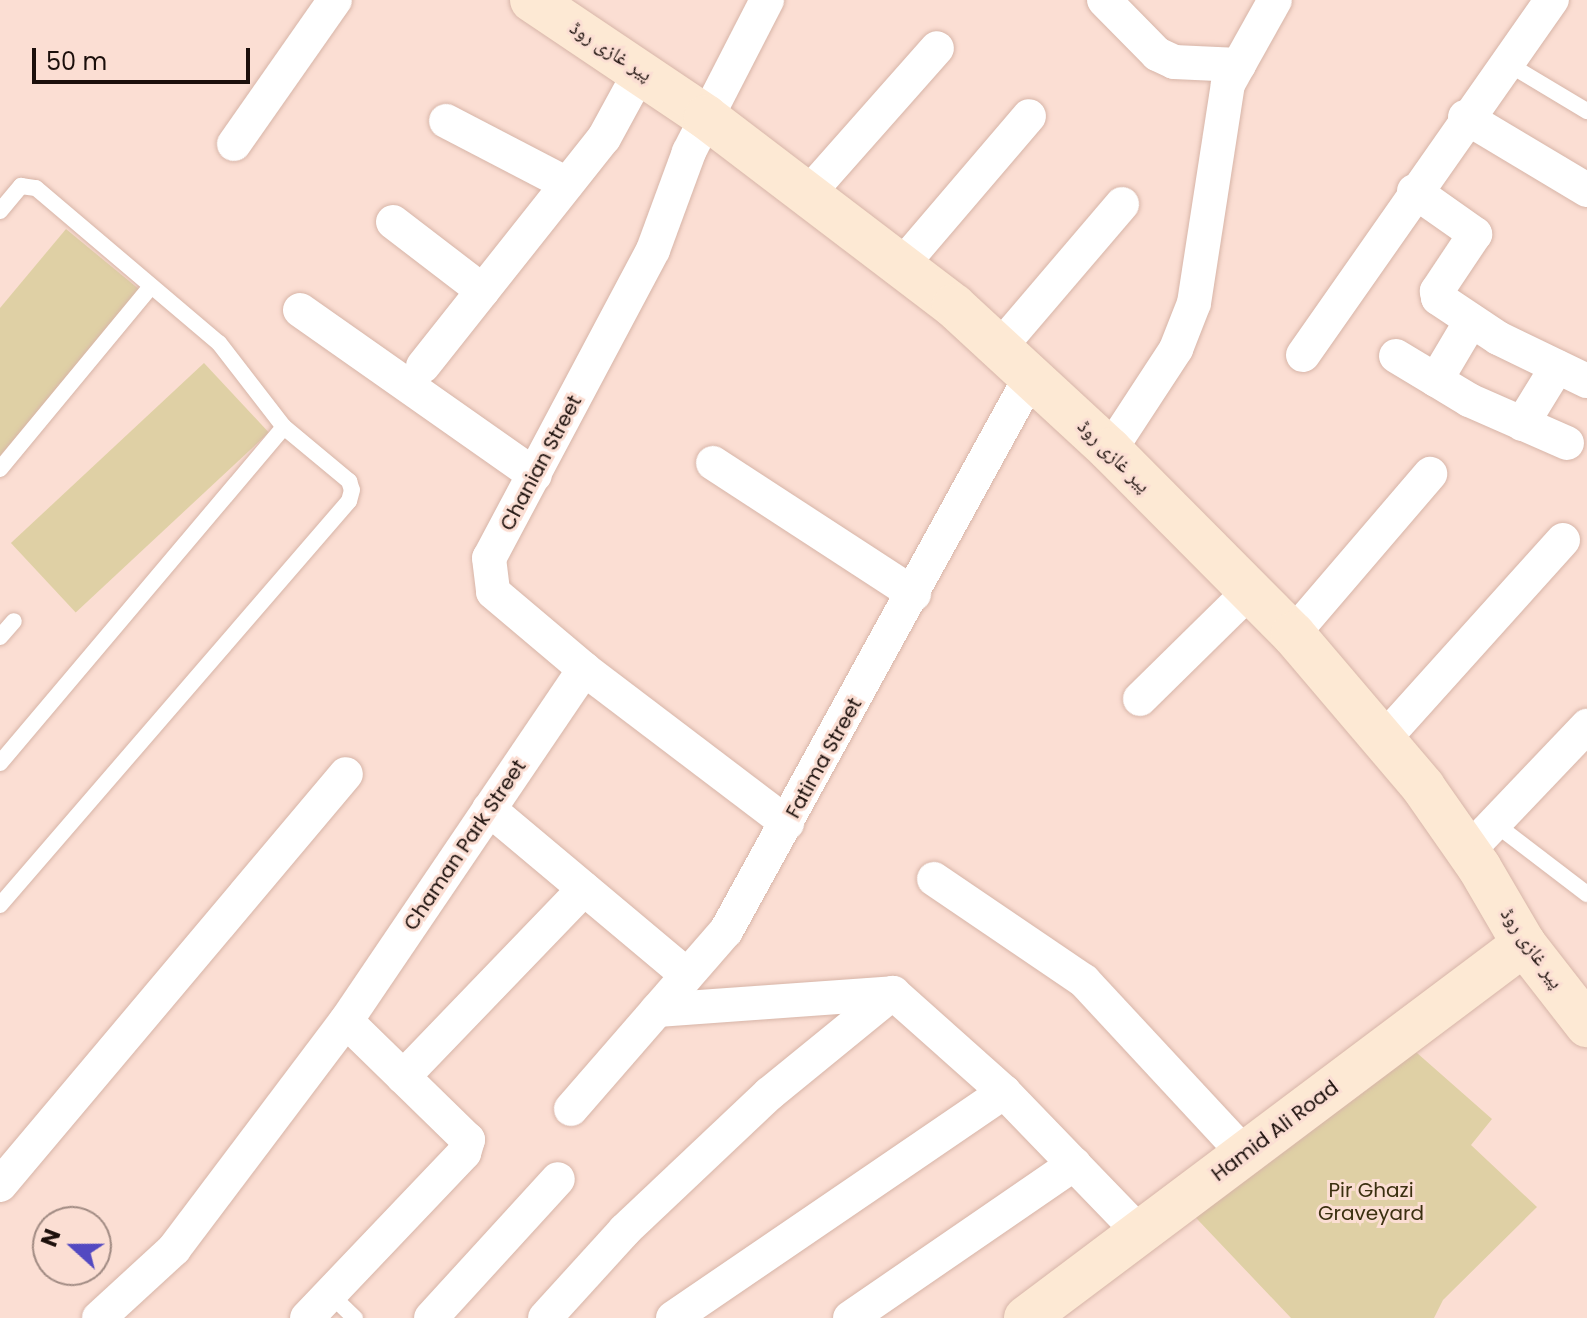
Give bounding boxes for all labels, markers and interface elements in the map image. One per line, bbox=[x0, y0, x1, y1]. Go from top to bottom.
street label: پیر غازی روڈ bbox=[565, 15, 657, 87]
scale bar bbox=[36, 32, 254, 82]
text: 50 m bbox=[46, 45, 107, 78]
street label: Chanian Street bbox=[495, 391, 587, 535]
street label: پیر غازی روڈ bbox=[1072, 414, 1156, 498]
street label: Fatima Street bbox=[781, 694, 867, 822]
street label: Chaman Park Street bbox=[399, 755, 531, 935]
street label: پیر غازی روڈ bbox=[1495, 903, 1569, 993]
street label: Hamid Ali Road bbox=[1207, 1076, 1343, 1186]
park label: Pir Ghazi Graveyard bbox=[1318, 1178, 1424, 1225]
north arrow bbox=[32, 1206, 112, 1286]
text: N bbox=[34, 1225, 68, 1251]

